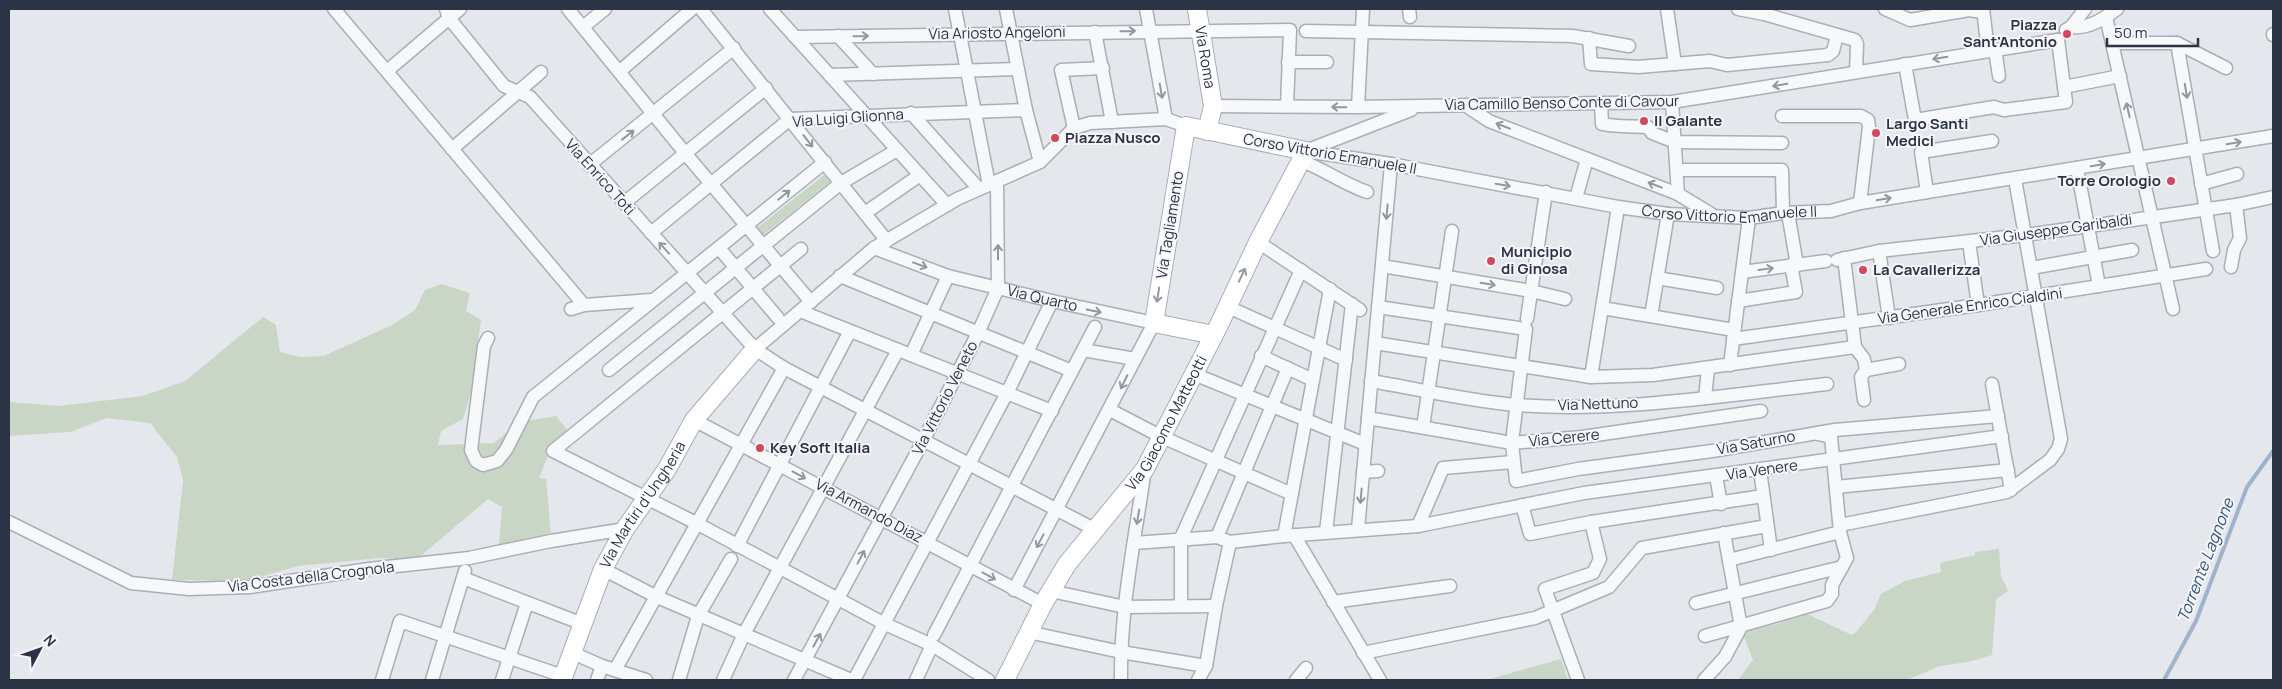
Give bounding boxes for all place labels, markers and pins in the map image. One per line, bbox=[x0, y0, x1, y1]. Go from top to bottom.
place label: Piazza Sant'Antonio bbox=[1963, 14, 2057, 52]
marker: Piazza Sant'Antonio bbox=[2061, 28, 2073, 40]
place label: Il Galante bbox=[1654, 110, 1722, 131]
place label: Largo Santi Medici bbox=[1886, 113, 1968, 151]
marker: Il Galante bbox=[1638, 115, 1650, 127]
place label: Piazza Nusco bbox=[1065, 127, 1161, 148]
marker: Largo Santi Medici bbox=[1870, 127, 1882, 139]
marker: Piazza Nusco bbox=[1049, 132, 1061, 144]
place label: Torre Orologio bbox=[2057, 170, 2161, 191]
marker: Torre Orologio bbox=[2165, 175, 2177, 187]
place label: Municipio di Ginosa bbox=[1501, 241, 1572, 279]
marker: Municipio di Ginosa bbox=[1485, 255, 1497, 267]
place label: La Cavallerizza bbox=[1873, 259, 1980, 280]
marker: La Cavallerizza bbox=[1857, 264, 1869, 276]
place label: Key Soft Italia bbox=[770, 437, 870, 458]
marker: Key Soft Italia bbox=[754, 442, 766, 454]

